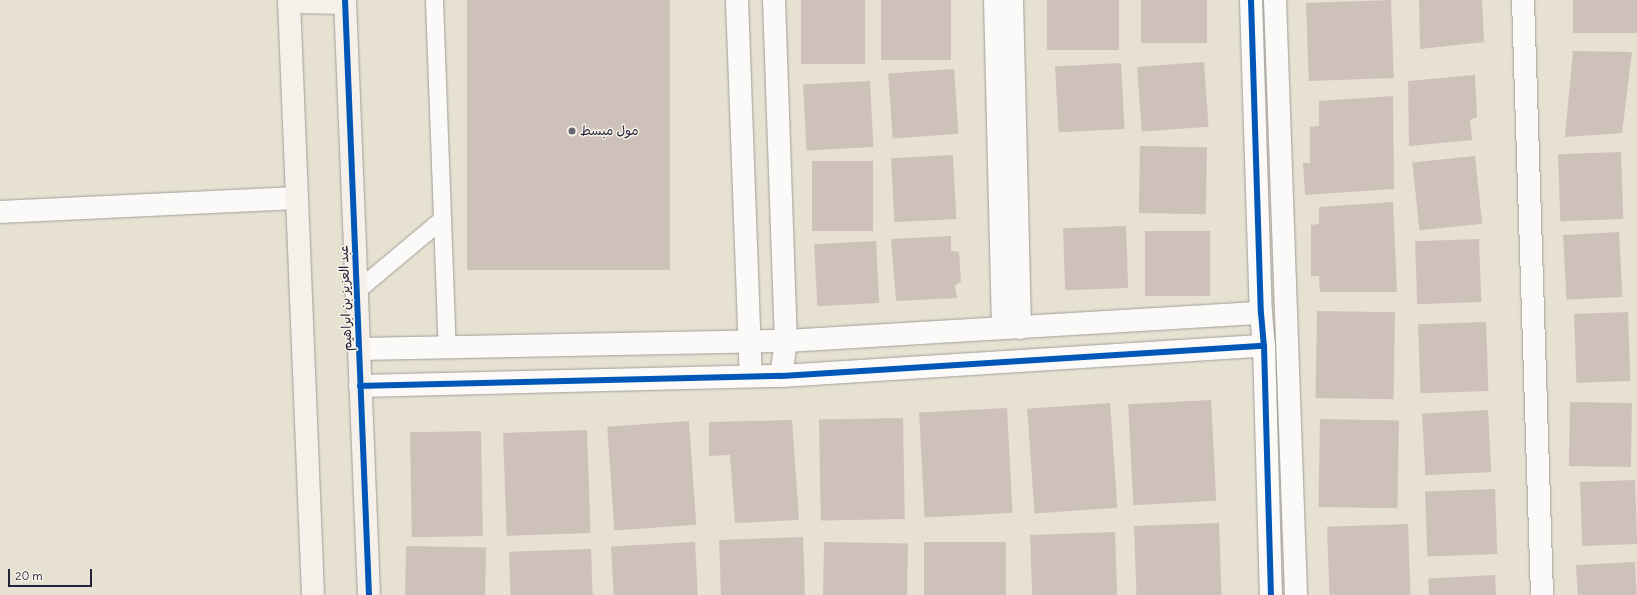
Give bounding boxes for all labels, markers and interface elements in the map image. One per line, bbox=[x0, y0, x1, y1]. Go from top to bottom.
place label: مول مبسط bbox=[580, 123, 639, 139]
marker: مول مبسط bbox=[567, 126, 577, 136]
street label: عبد العزيز بن ابراهيم bbox=[336, 245, 356, 351]
scale bar bbox=[10, 561, 94, 587]
text: 20 m bbox=[15, 568, 43, 583]

